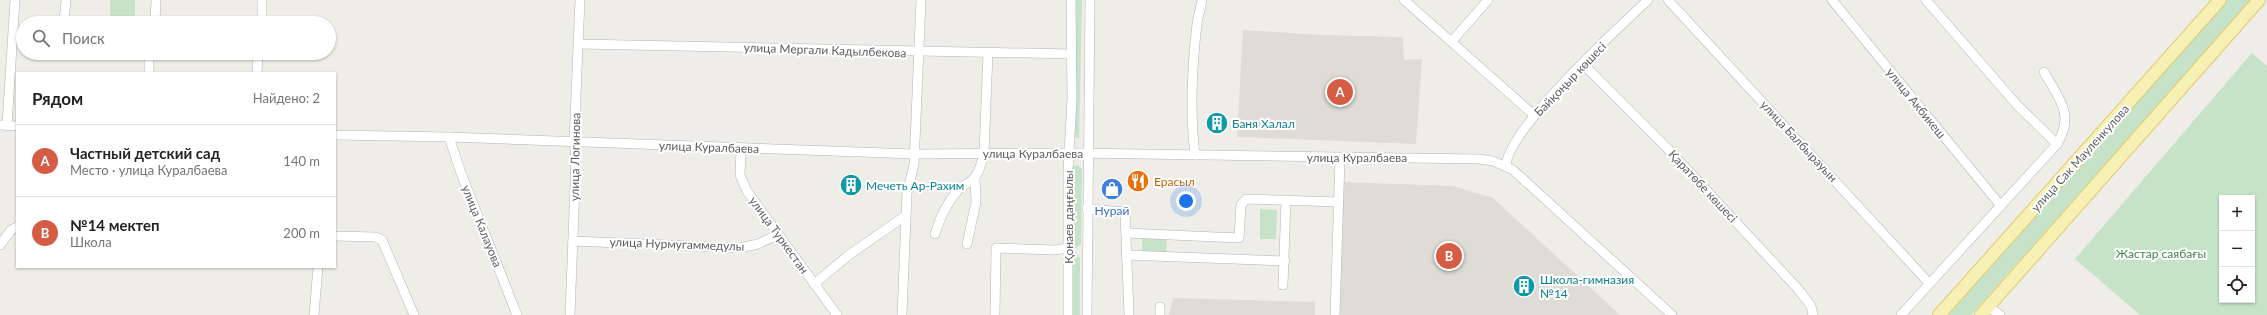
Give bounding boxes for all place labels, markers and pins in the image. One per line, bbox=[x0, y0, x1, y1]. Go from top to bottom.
pin: A bbox=[1327, 77, 1353, 107]
building icon: Баня Халал bbox=[1204, 110, 1230, 136]
place label: Баня Халал bbox=[1232, 116, 1295, 131]
restaurant icon: Ерасыл bbox=[1125, 168, 1151, 194]
building icon: Мечеть Ар-Рахим bbox=[838, 172, 864, 198]
place label: Ерасыл bbox=[1154, 174, 1195, 189]
shop icon: Нурай bbox=[1099, 176, 1125, 202]
place label: Мечеть Ар-Рахим bbox=[866, 178, 964, 193]
place label: Нурай bbox=[1095, 203, 1129, 218]
pin: B bbox=[1436, 241, 1462, 271]
place label: Школа-гимназия №14 bbox=[1540, 272, 1634, 301]
building icon: Школа-гимназия №14 bbox=[1511, 273, 1537, 299]

